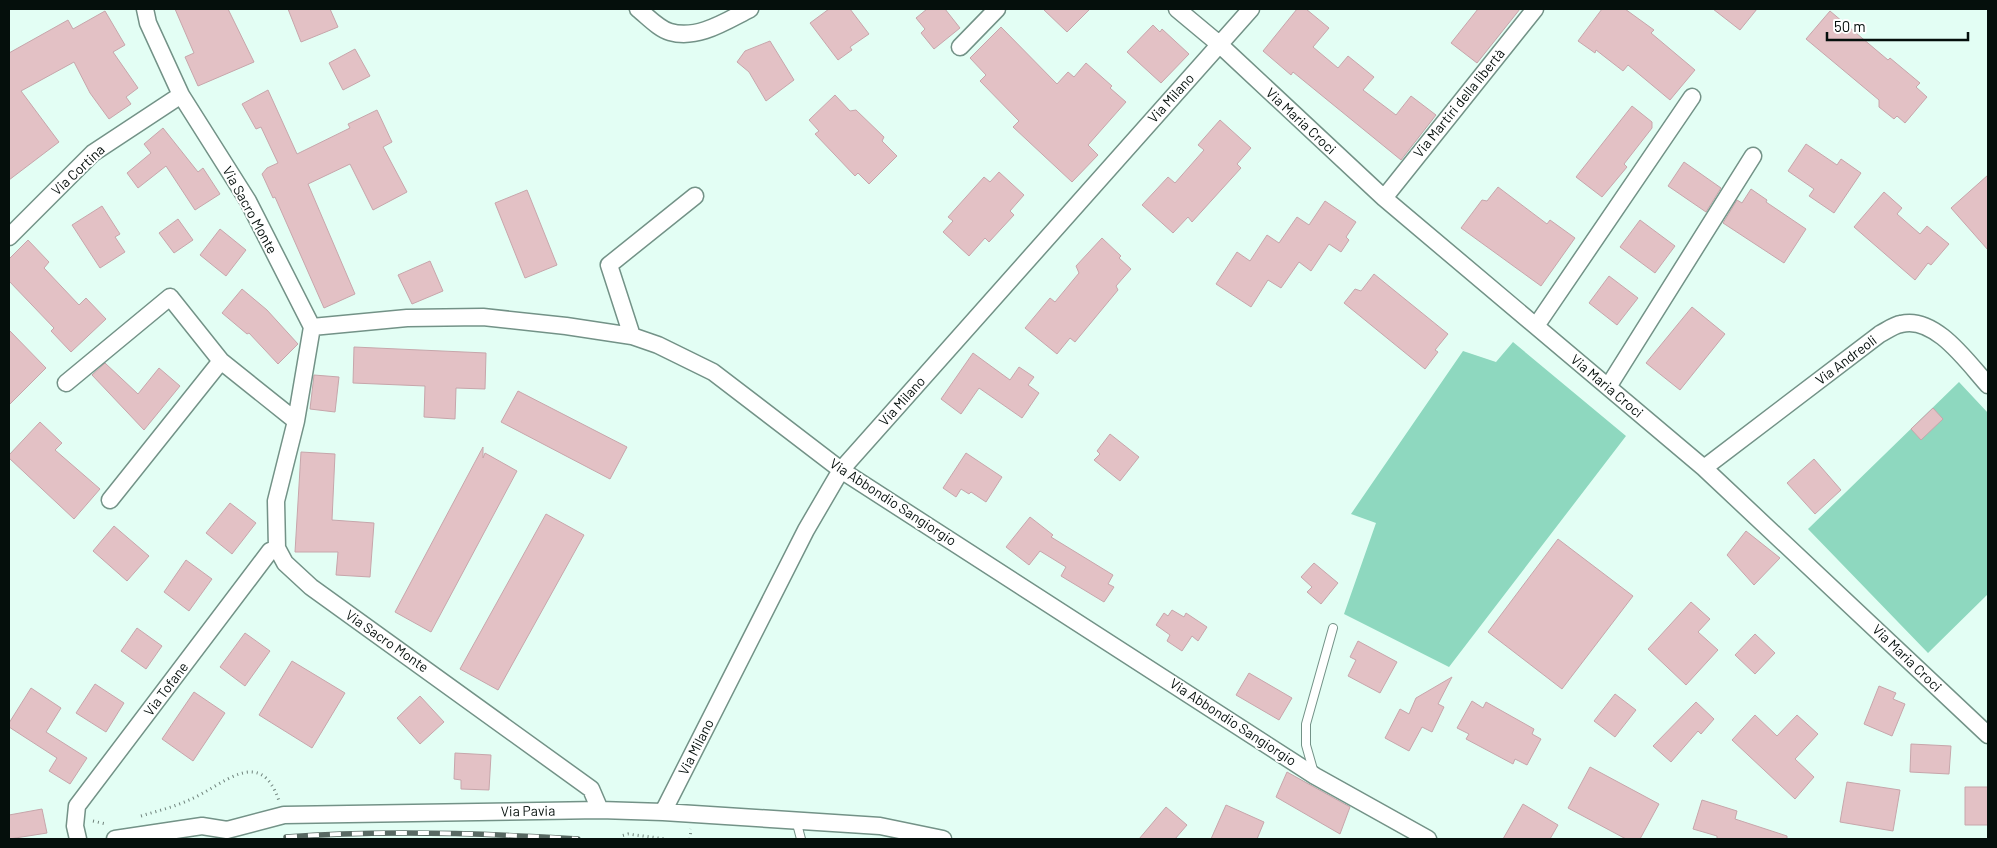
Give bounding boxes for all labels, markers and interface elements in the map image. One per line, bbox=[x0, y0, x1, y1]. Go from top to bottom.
scale bar bbox=[1827, 10, 1968, 42]
text: 50 m bbox=[1834, 17, 1866, 35]
street label: Via Martiri della libertà bbox=[1409, 45, 1508, 161]
street label: Via Milano bbox=[1144, 69, 1197, 126]
street label: Via Maria Croci bbox=[1263, 84, 1340, 157]
street label: Via Cortina bbox=[48, 141, 108, 199]
street label: Via Sacro Monte bbox=[219, 163, 281, 256]
street label: Via Andreoli bbox=[1812, 331, 1880, 388]
street label: Via Maria Croci bbox=[1568, 350, 1647, 421]
street label: Via Milano bbox=[875, 372, 928, 429]
street label: Via Abbondio Sangiorgio bbox=[827, 454, 960, 549]
street label: Via Sacro Monte bbox=[343, 606, 432, 675]
street label: Via Maria Croci bbox=[1869, 620, 1945, 695]
street label: Via Tofane bbox=[140, 658, 191, 719]
street label: Via Abbondio Sangiorgio bbox=[1167, 674, 1300, 769]
street label: Via Milano bbox=[674, 716, 717, 778]
street label: Via Pavia bbox=[501, 802, 555, 819]

